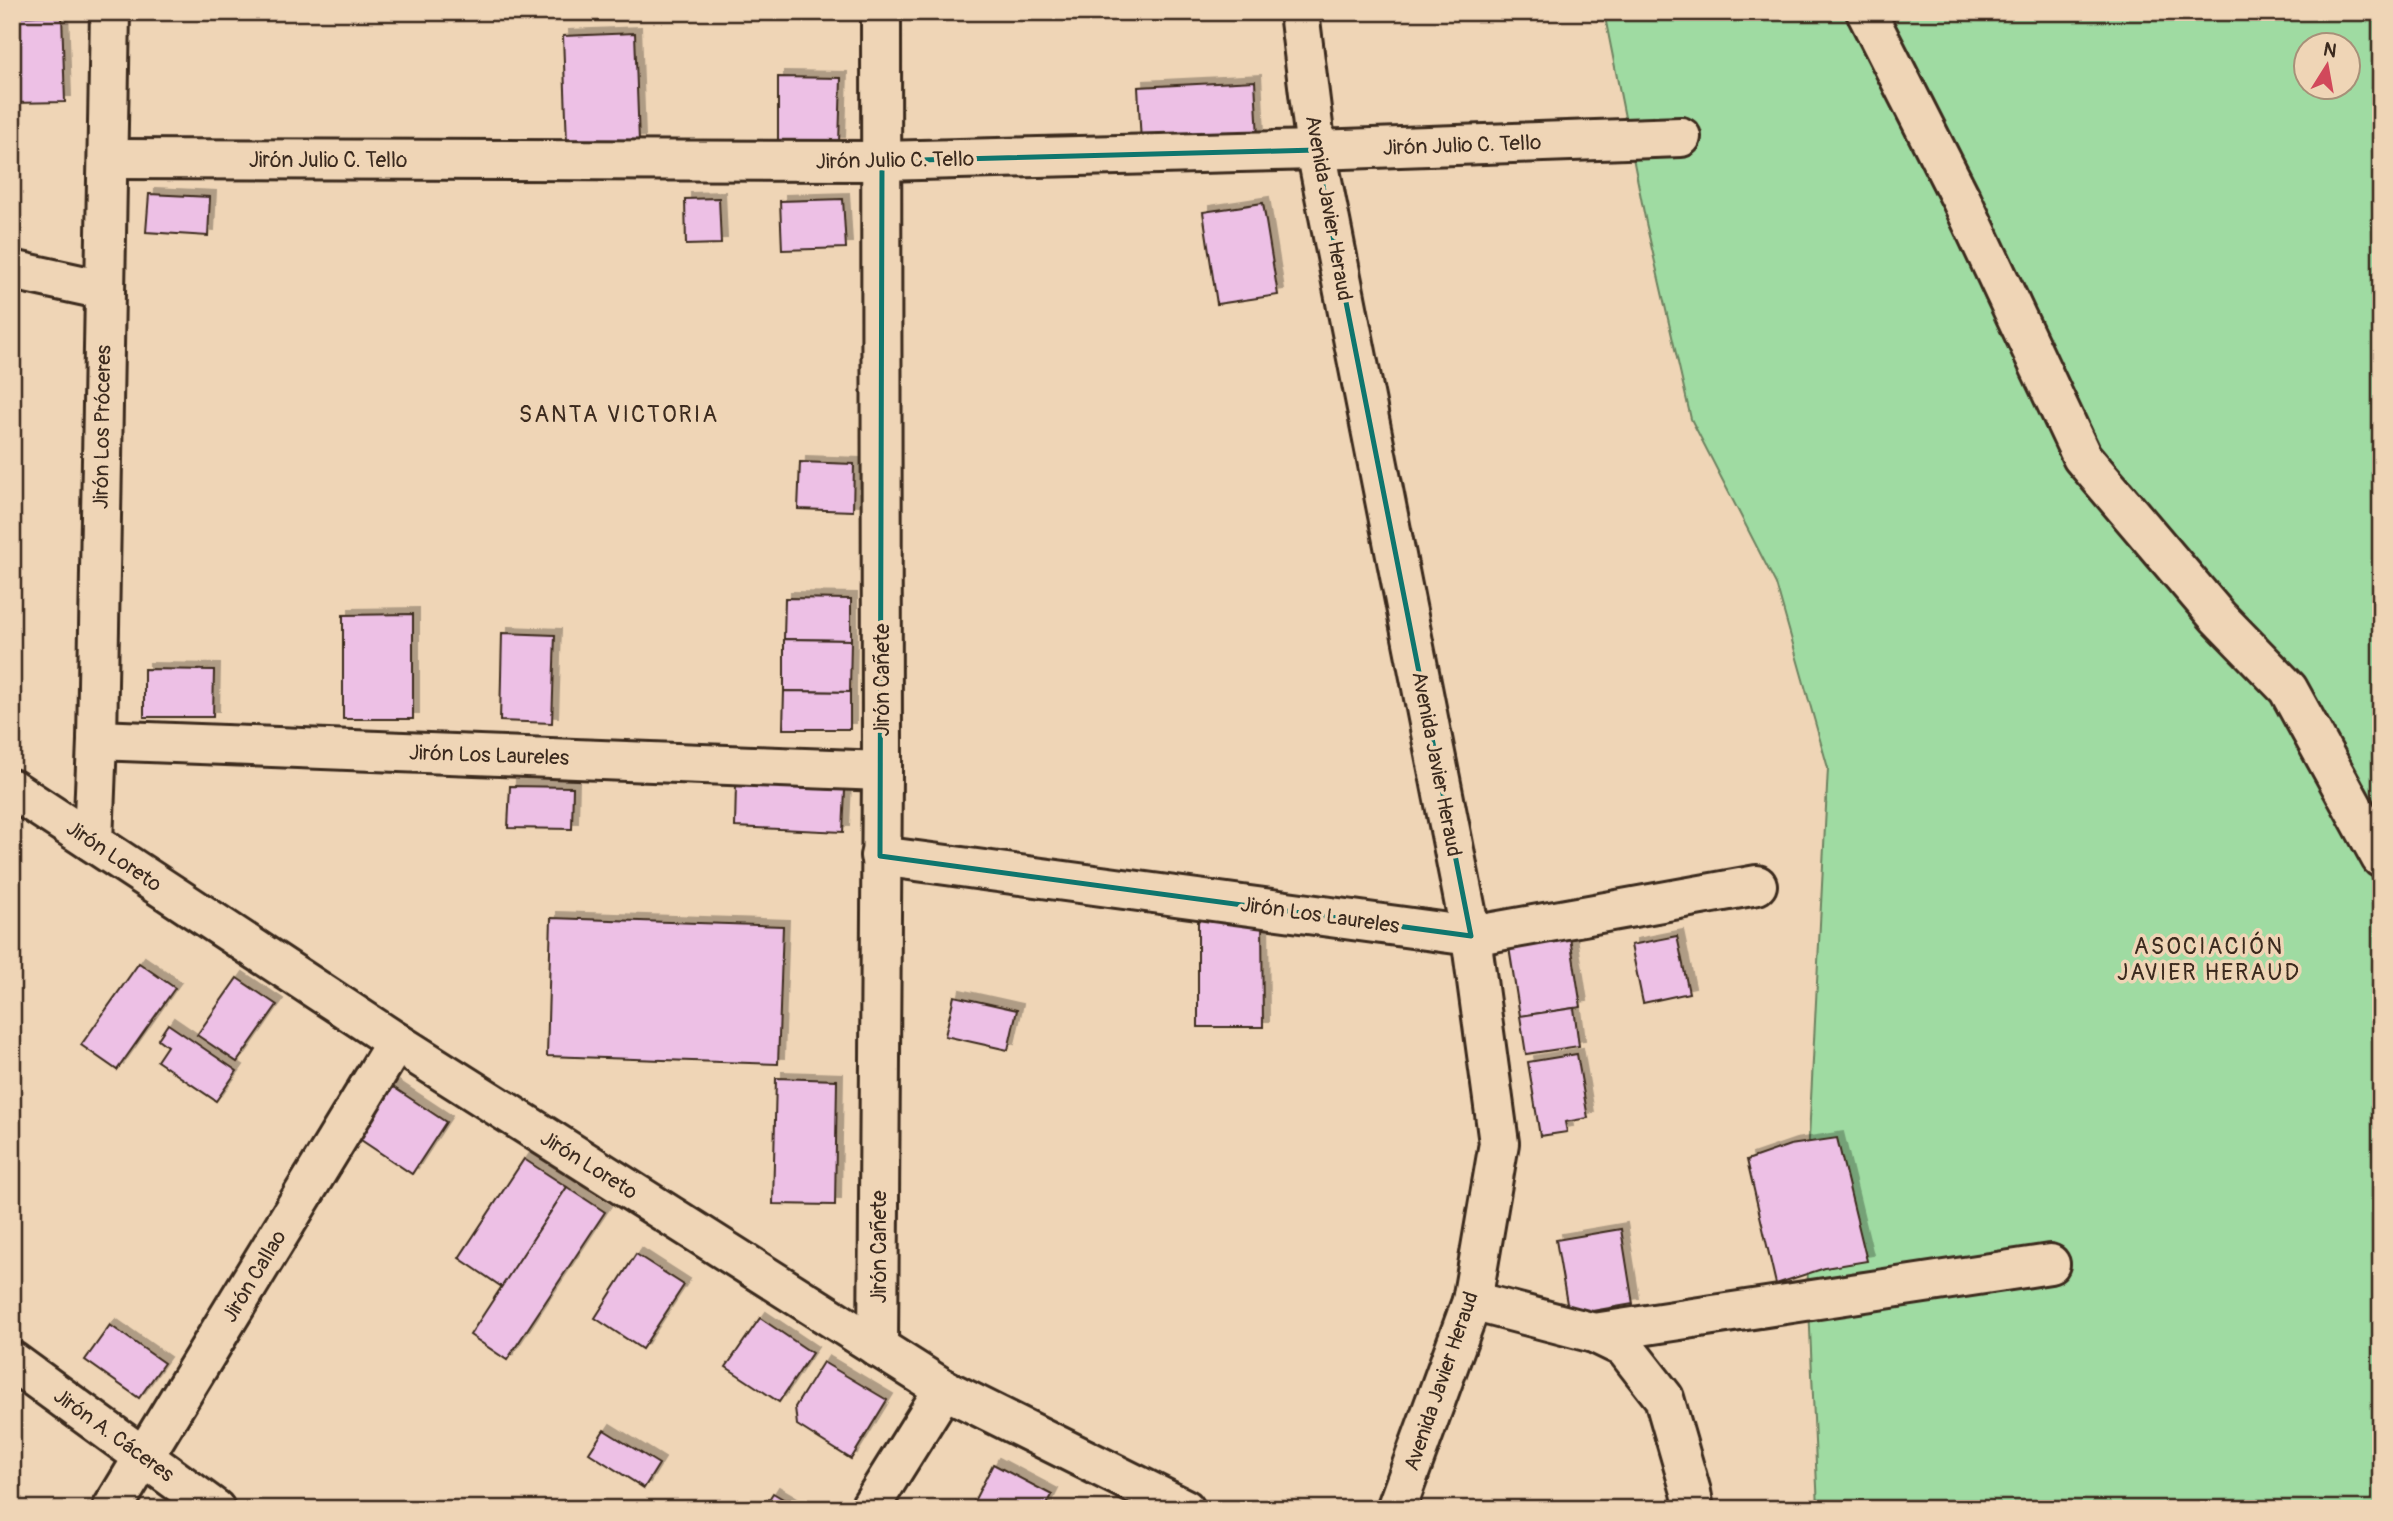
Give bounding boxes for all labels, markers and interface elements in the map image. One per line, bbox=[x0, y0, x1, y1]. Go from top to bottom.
north arrow bbox=[2292, 32, 2362, 102]
text: N bbox=[2321, 37, 2339, 63]
street label: Avenida Javier Heraud bbox=[1299, 113, 1358, 303]
street label: Jirón Julio C. Tello bbox=[1382, 129, 1542, 162]
street label: Jirón Julio C. Tello bbox=[816, 146, 975, 175]
street label: Jirón Julio C. Tello bbox=[249, 147, 407, 174]
street label: Jirón Los Próceres bbox=[88, 344, 117, 509]
district label: SANTA VICTORIA bbox=[519, 400, 719, 429]
street label: Jirón Cañete bbox=[869, 623, 896, 737]
street label: Avenida Javier Heraud bbox=[1405, 669, 1468, 859]
street label: Jirón Los Laureles bbox=[408, 739, 570, 772]
street label: Jirón Loreto bbox=[61, 815, 167, 898]
street label: Jirón Los Laureles bbox=[1239, 891, 1402, 940]
district label: ASOCIACIÓN JAVIER HERAUD bbox=[2117, 931, 2301, 987]
street label: Jirón Loreto bbox=[535, 1125, 642, 1206]
street label: Jirón Cañete bbox=[866, 1190, 893, 1304]
street label: Jirón Callao bbox=[216, 1225, 293, 1327]
street label: Avenida Javier Heraud bbox=[1398, 1288, 1485, 1474]
street label: Jirón A. Cáceres bbox=[48, 1383, 180, 1489]

